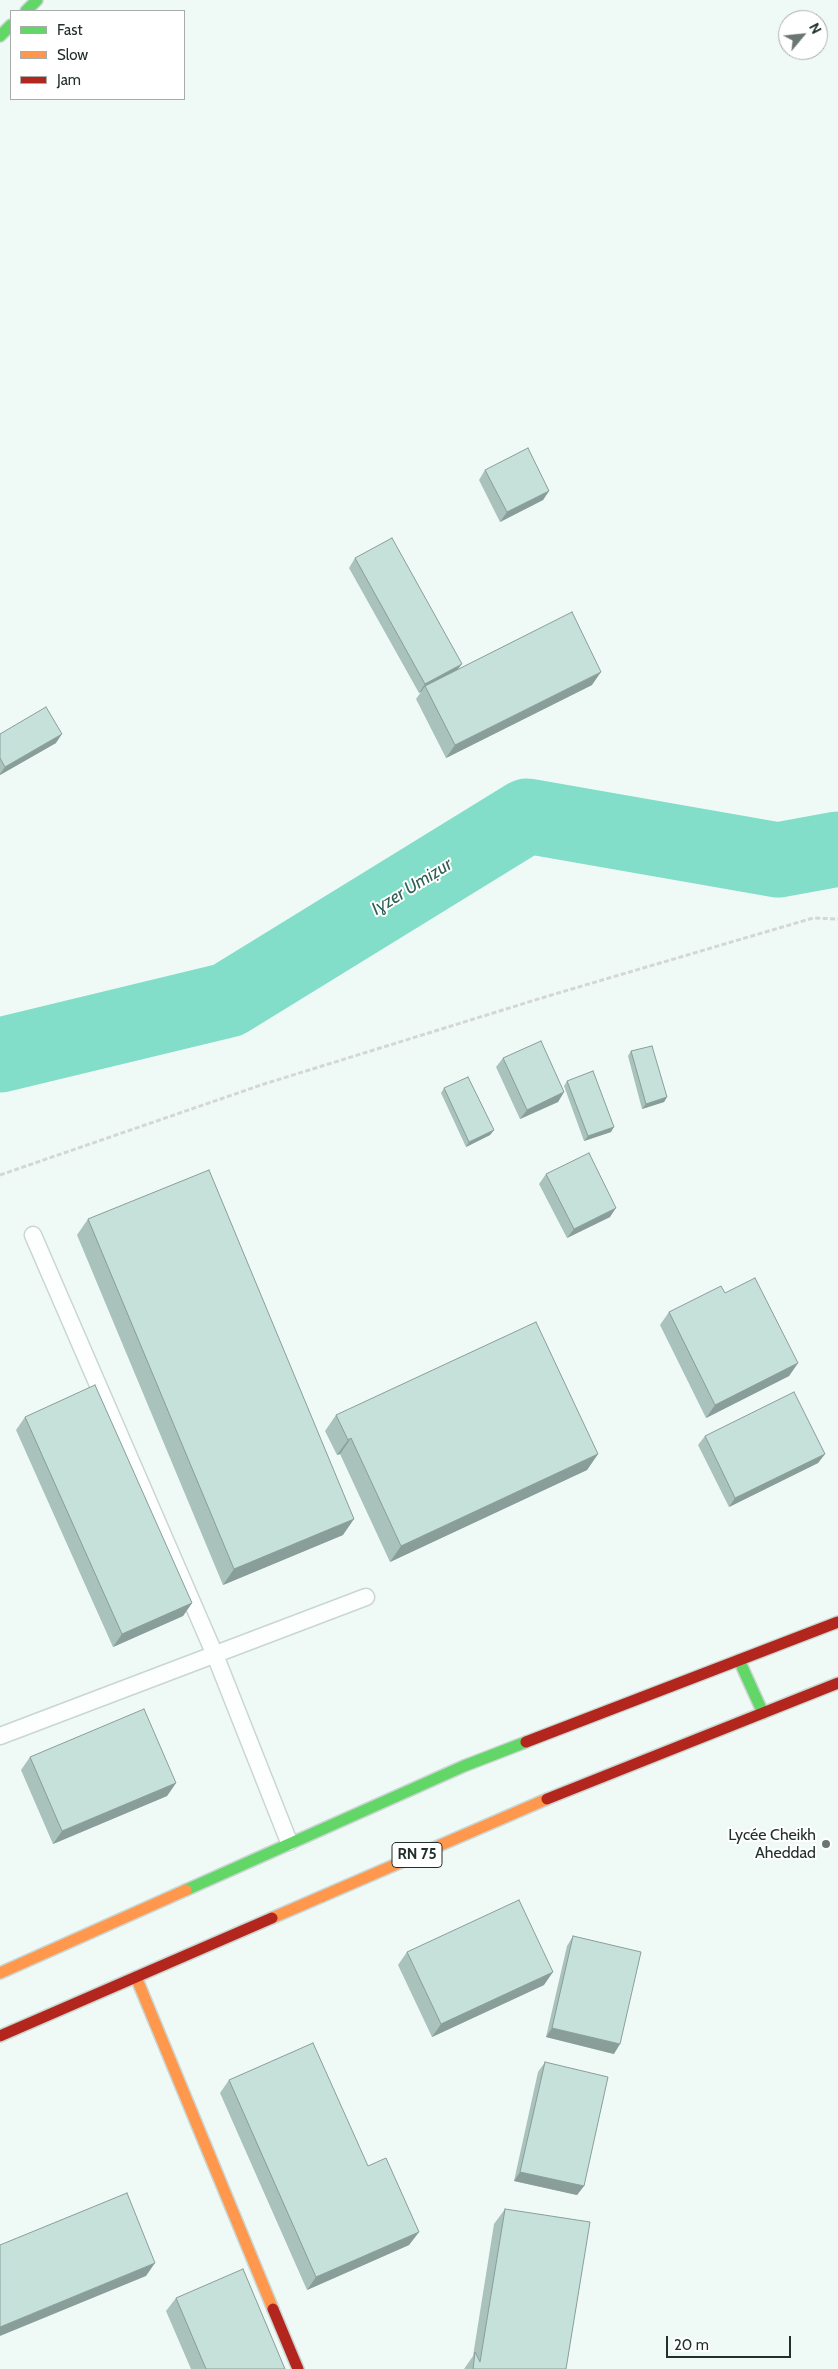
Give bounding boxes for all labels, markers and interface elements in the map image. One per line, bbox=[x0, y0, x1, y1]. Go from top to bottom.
legend bbox=[10, 10, 185, 100]
north arrow bbox=[778, 10, 828, 60]
text: N bbox=[805, 20, 826, 37]
text: Fast bbox=[57, 21, 82, 39]
text: Slow bbox=[57, 46, 88, 64]
text: Jam bbox=[57, 71, 81, 89]
water label: Iɣzer Umiẓur bbox=[368, 854, 456, 920]
place label: Lycée Cheikh Aheddad bbox=[728, 1825, 816, 1863]
marker: Lycée Cheikh Aheddad bbox=[820, 1838, 832, 1850]
road number: RN 75 bbox=[392, 1842, 442, 1868]
scale bar bbox=[668, 2326, 793, 2358]
text: 20 m bbox=[674, 2336, 709, 2354]

